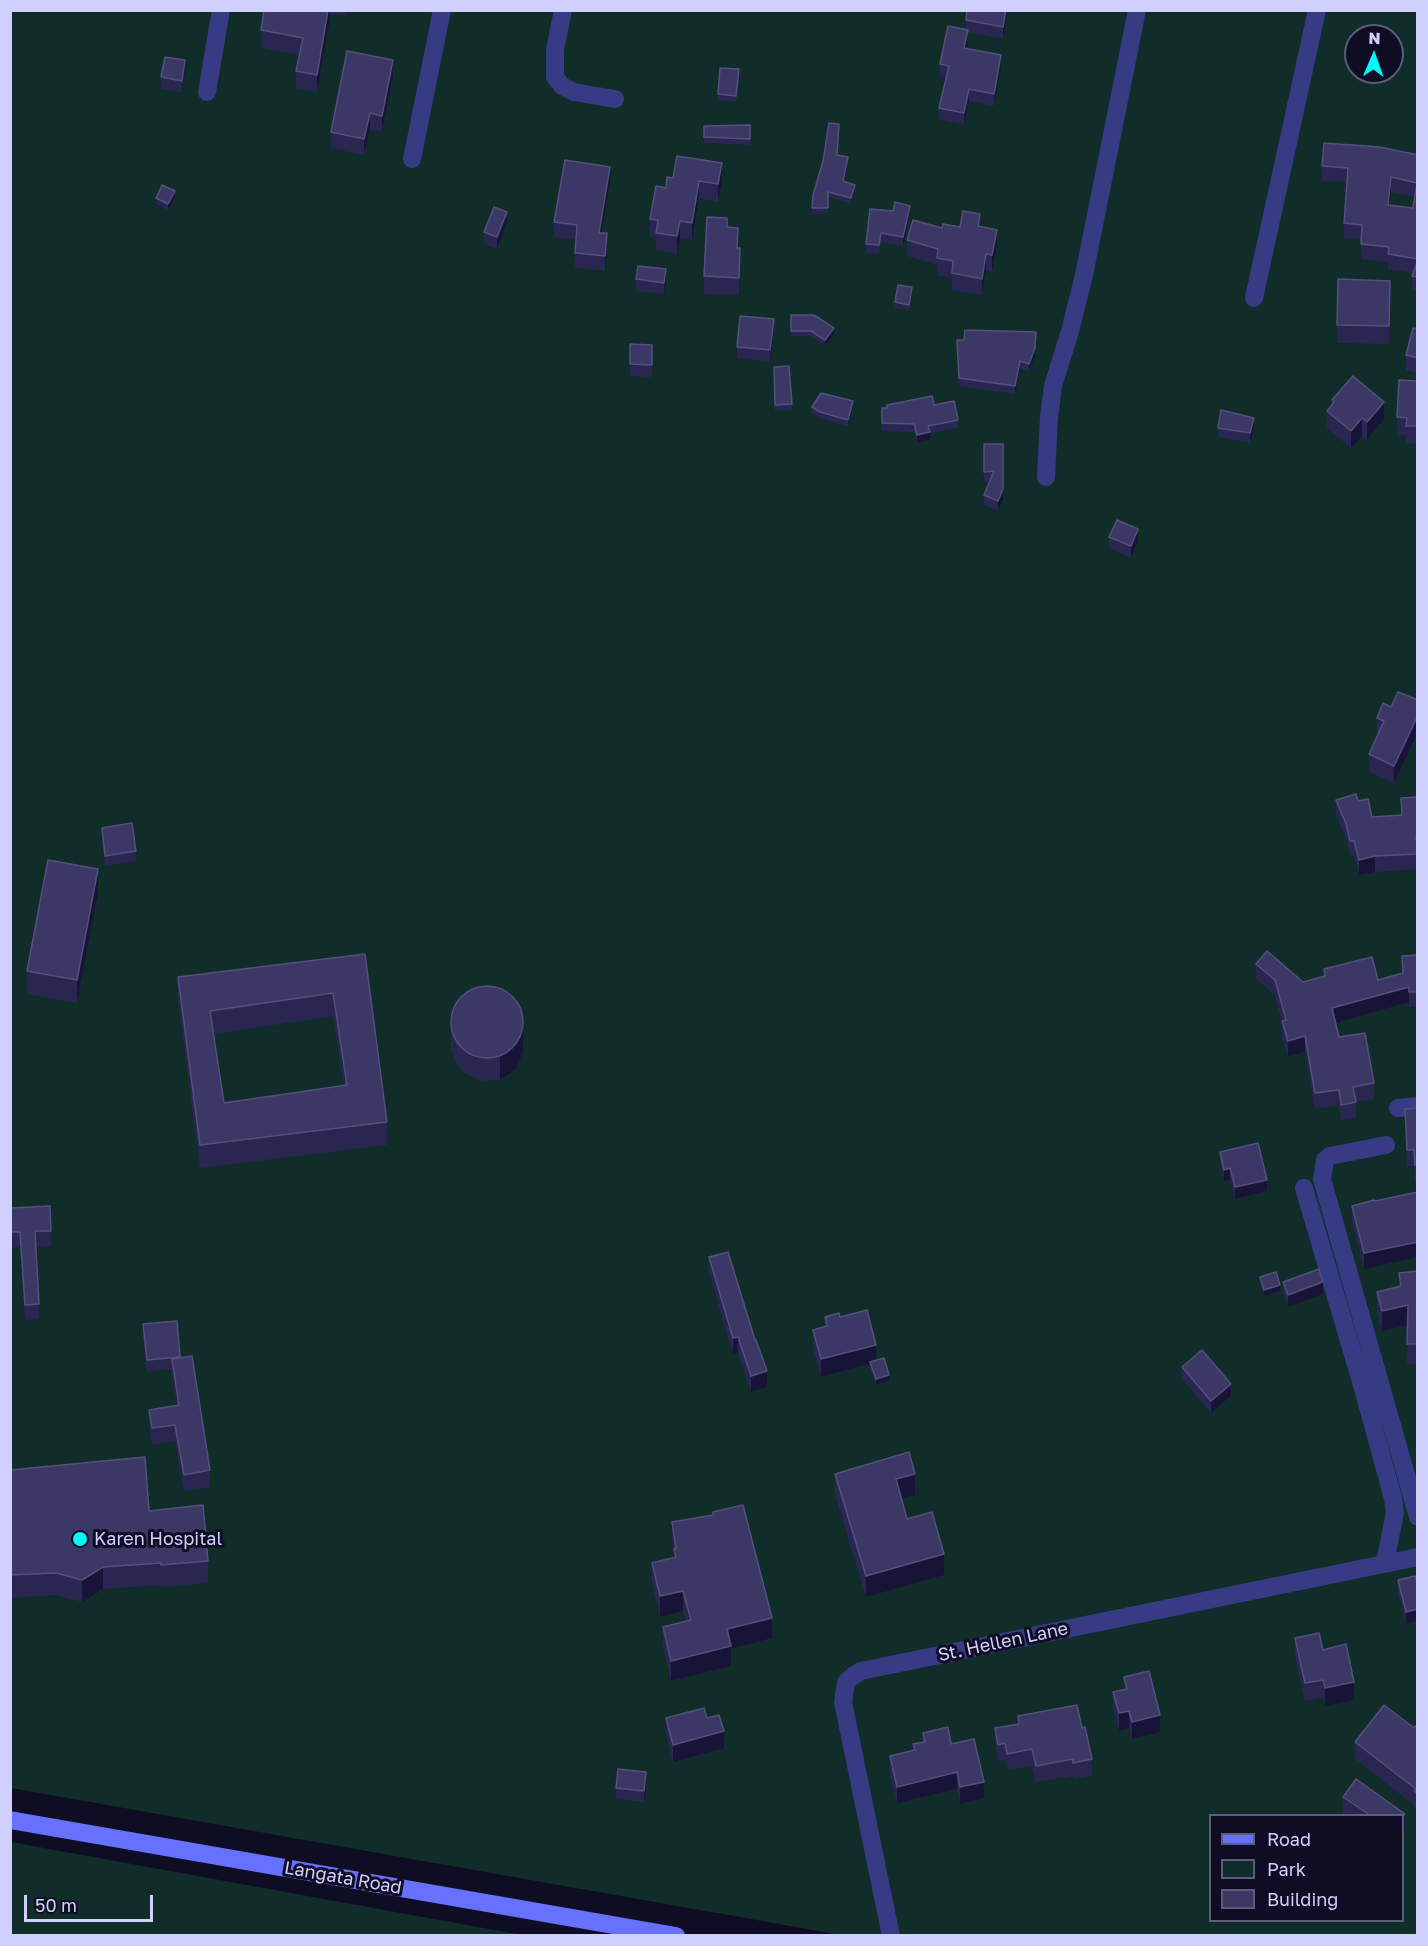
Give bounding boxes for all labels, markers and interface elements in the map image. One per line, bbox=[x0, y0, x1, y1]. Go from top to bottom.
north arrow bbox=[1344, 24, 1404, 84]
text: N bbox=[1368, 28, 1381, 48]
place label: Karen Hospital bbox=[94, 1528, 222, 1550]
marker: Karen Hospital bbox=[71, 1530, 89, 1548]
street label: St. Hellen Lane bbox=[936, 1618, 1070, 1666]
legend bbox=[1209, 1814, 1404, 1922]
text: Road bbox=[1267, 1828, 1311, 1850]
street label: Langata Road bbox=[283, 1857, 403, 1899]
text: Park bbox=[1267, 1858, 1306, 1880]
scale bar bbox=[27, 1883, 156, 1921]
text: Building bbox=[1267, 1888, 1338, 1910]
text: 50 m bbox=[35, 1894, 77, 1916]

